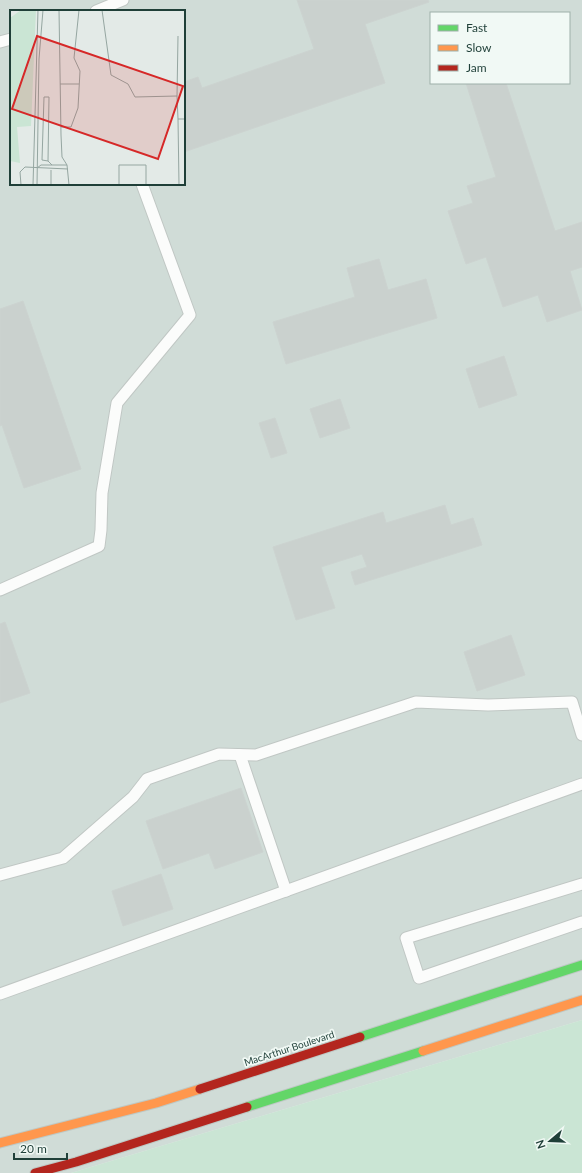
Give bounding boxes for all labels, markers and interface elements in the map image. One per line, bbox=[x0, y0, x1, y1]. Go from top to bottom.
inset map bbox=[10, 10, 185, 185]
legend bbox=[430, 12, 570, 84]
text: Fast bbox=[466, 20, 488, 35]
text: Slow bbox=[466, 40, 492, 55]
text: Jam bbox=[466, 60, 487, 75]
street label: MacArthur Boulevard bbox=[242, 1028, 336, 1068]
north arrow bbox=[530, 1121, 570, 1161]
scale bar bbox=[14, 1135, 67, 1161]
text: N bbox=[533, 1138, 548, 1151]
text: 20 m bbox=[20, 1141, 47, 1156]

